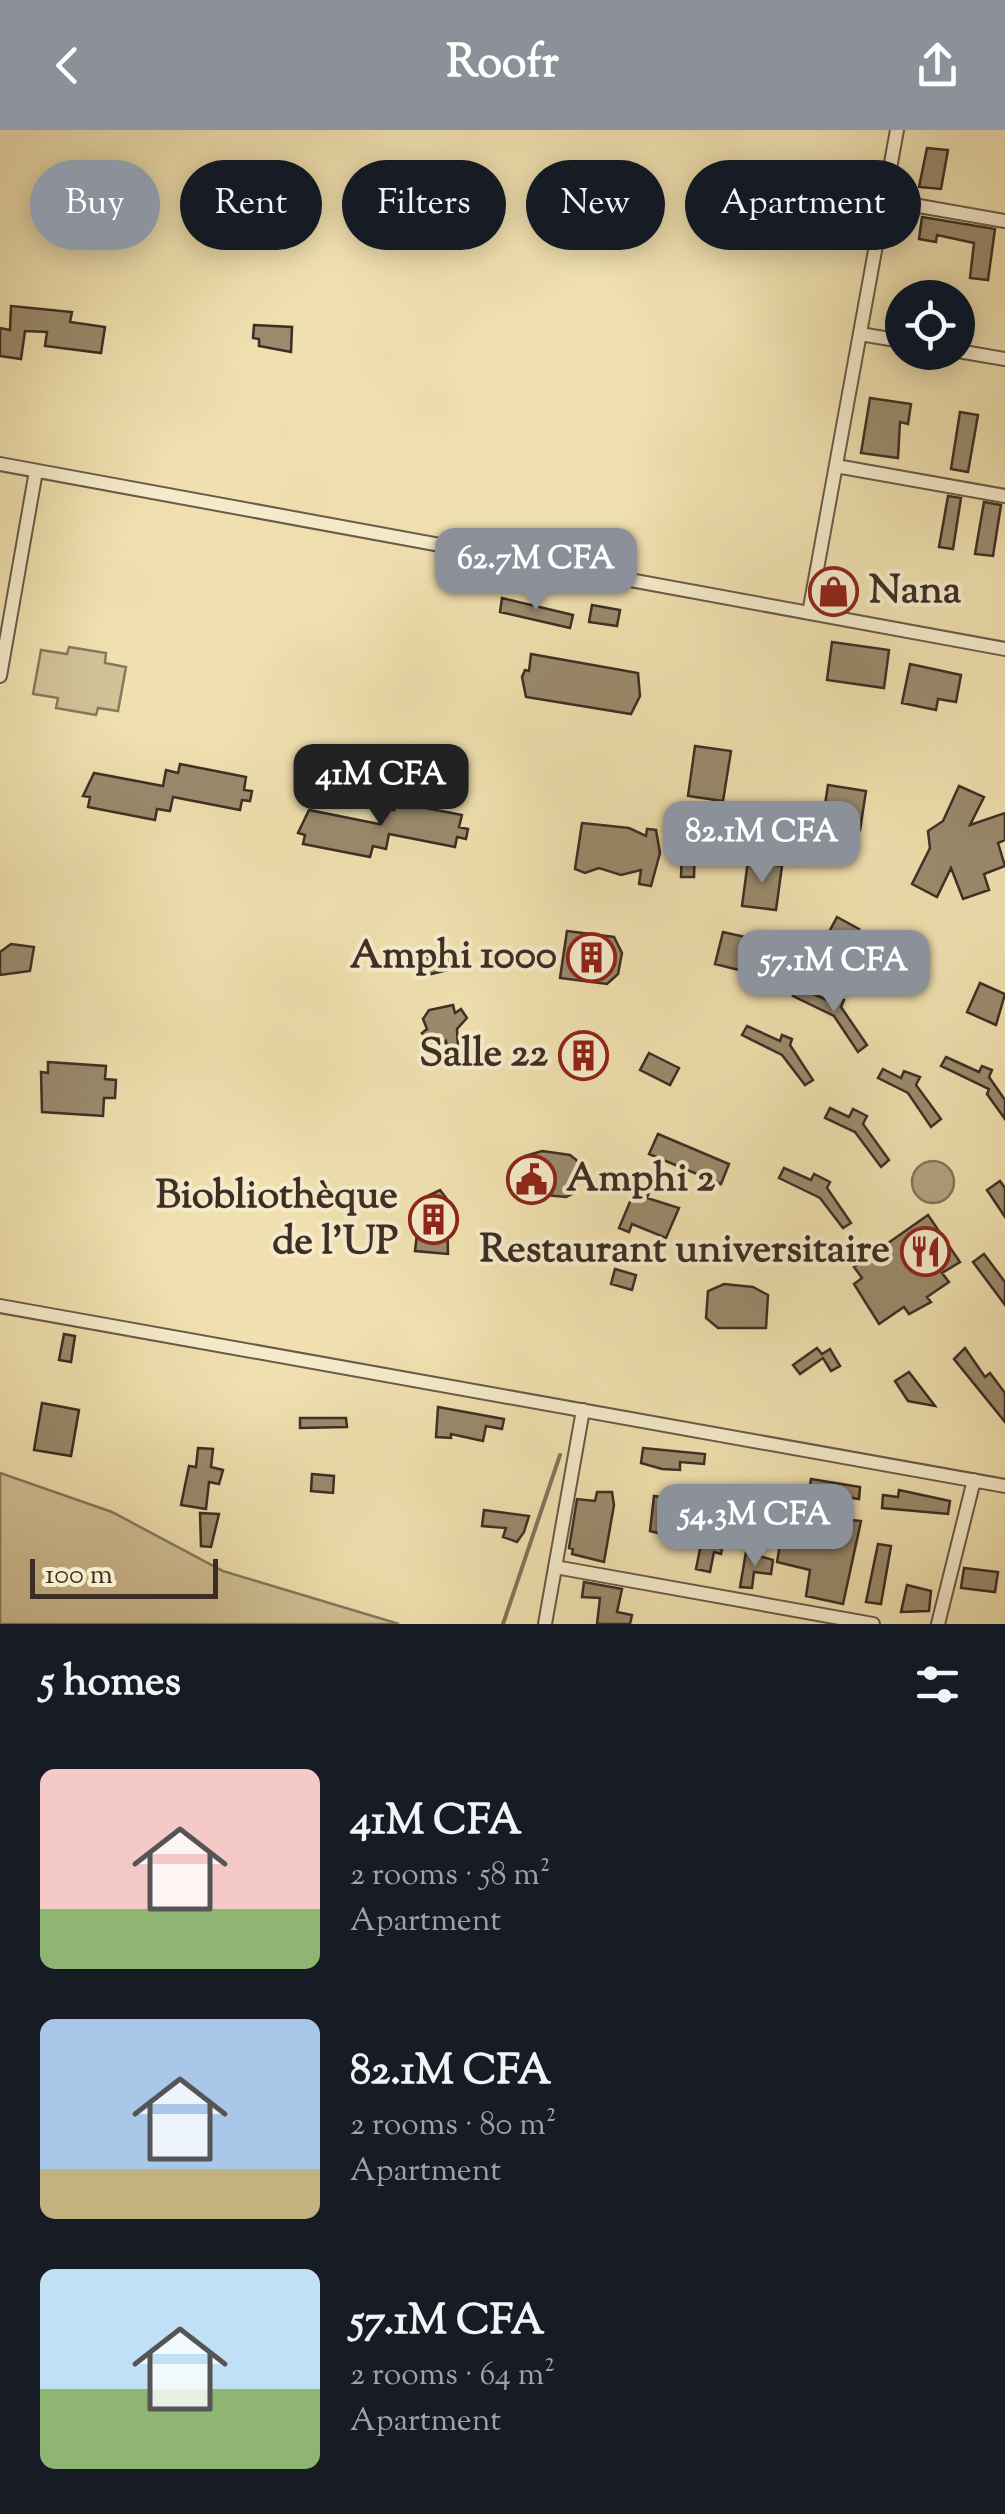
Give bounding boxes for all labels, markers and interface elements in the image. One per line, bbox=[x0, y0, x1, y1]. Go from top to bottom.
text: Roofr bbox=[446, 33, 559, 98]
icon: back bbox=[40, 38, 95, 93]
icon: share bbox=[910, 38, 965, 93]
chip: Buy bbox=[30, 160, 160, 250]
chip: Rent bbox=[180, 160, 322, 250]
chip: Filters bbox=[342, 160, 506, 250]
chip: New bbox=[526, 160, 665, 250]
chip: Apartment bbox=[685, 160, 921, 250]
map controls bbox=[885, 280, 975, 370]
button: locate bbox=[885, 280, 975, 370]
pin: 62.7M CFA bbox=[422, 528, 650, 613]
text: 62.7M CFA bbox=[457, 537, 615, 583]
place label: Nana bbox=[869, 564, 962, 621]
shop icon: Nana bbox=[808, 566, 860, 618]
pin: 41M CFA bbox=[289, 744, 473, 829]
text: 41M CFA bbox=[316, 753, 446, 799]
pin: 82.1M CFA bbox=[648, 801, 876, 886]
text: 82.1M CFA bbox=[685, 810, 839, 856]
place label: Amphi 1000 bbox=[350, 929, 557, 986]
pin: 57.1M CFA bbox=[720, 930, 948, 1015]
building icon: Amphi 1000 bbox=[566, 931, 618, 983]
text: 57.1M CFA bbox=[760, 939, 908, 985]
place label: Salle 22 bbox=[419, 1027, 548, 1084]
building icon: Salle 22 bbox=[557, 1029, 609, 1081]
place label: Amphi 2 bbox=[566, 1152, 716, 1209]
public building icon: Amphi 2 bbox=[505, 1154, 557, 1206]
place label: Biobliothèque de l'UP bbox=[155, 1169, 398, 1272]
building icon: Biobliothèque de l'UP bbox=[407, 1194, 459, 1246]
place label: Restaurant universitaire bbox=[480, 1223, 890, 1280]
restaurant icon: Restaurant universitaire bbox=[899, 1225, 951, 1277]
pin: 54.3M CFA bbox=[641, 1484, 869, 1569]
text: 54.3M CFA bbox=[679, 1493, 831, 1539]
scale bar bbox=[30, 1554, 218, 1598]
text: 100 m bbox=[45, 1556, 113, 1596]
text: 5 homes bbox=[40, 1654, 181, 1714]
icon: filters bbox=[910, 1657, 965, 1712]
text: 41M CFA bbox=[350, 1793, 522, 1853]
icon: home bbox=[120, 1809, 240, 1929]
text: 2 rooms · 58 m² bbox=[350, 1853, 551, 1899]
text: Apartment bbox=[350, 1899, 501, 1945]
text: 82.1M CFA bbox=[350, 2043, 551, 2103]
icon: home bbox=[120, 2059, 240, 2179]
text: 2 rooms · 80 m² bbox=[350, 2103, 557, 2149]
text: Apartment bbox=[350, 2149, 501, 2195]
text: 57.1M CFA bbox=[350, 2293, 545, 2353]
icon: home bbox=[120, 2309, 240, 2429]
text: 2 rooms · 64 m² bbox=[350, 2353, 555, 2399]
text: Apartment bbox=[350, 2399, 501, 2445]

